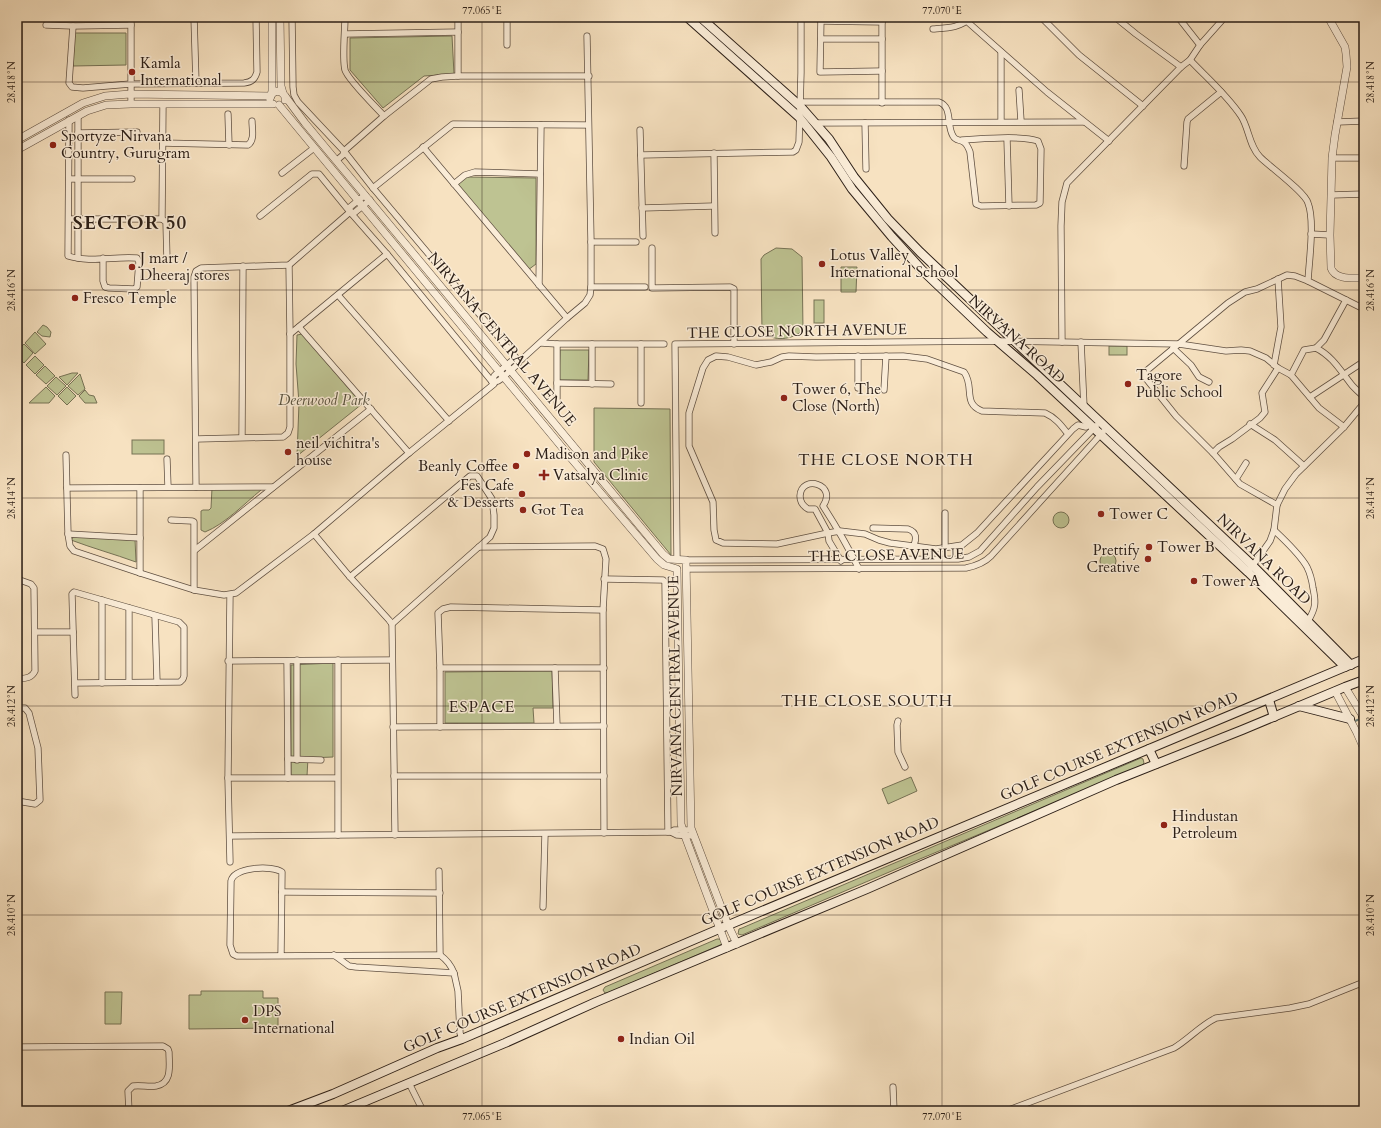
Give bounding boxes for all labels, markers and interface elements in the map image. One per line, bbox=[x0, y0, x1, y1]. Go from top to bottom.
text: 77.065°E bbox=[462, 4, 502, 18]
text: 77.070°E bbox=[922, 4, 962, 18]
place label: Kamla International bbox=[140, 53, 222, 90]
text: 28.418°N bbox=[5, 61, 19, 103]
text: 28.418°N bbox=[1364, 61, 1378, 103]
marker: Kamla International bbox=[127, 67, 137, 77]
place label: Sportyze Nirvana Country, Gurugram bbox=[61, 126, 190, 163]
marker: Sportyze Nirvana Country, Gurugram bbox=[48, 140, 58, 150]
district label: SECTOR 50 bbox=[73, 210, 187, 236]
place label: Lotus Valley International School bbox=[830, 245, 958, 282]
place label: J mart / Dheeraj stores bbox=[138, 248, 229, 285]
street label: NIRVANA CENTRAL AVENUE bbox=[423, 248, 581, 430]
marker: Lotus Valley International School bbox=[817, 259, 827, 269]
marker: J mart / Dheeraj stores bbox=[127, 262, 137, 272]
text: 28.416°N bbox=[5, 269, 19, 311]
text: 28.416°N bbox=[1364, 269, 1378, 311]
place label: Fresco Temple bbox=[83, 288, 177, 308]
street label: NIRVANA ROAD bbox=[964, 290, 1070, 388]
marker: Fresco Temple bbox=[70, 293, 80, 303]
street label: THE CLOSE NORTH AVENUE bbox=[687, 319, 907, 343]
place label: Tagore Public School bbox=[1136, 365, 1223, 402]
place label: Tower 6, The Close (North) bbox=[792, 379, 881, 416]
marker: Tagore Public School bbox=[1123, 379, 1133, 389]
park label: Deerwood Park bbox=[278, 390, 370, 410]
marker: Tower 6, The Close (North) bbox=[779, 393, 789, 403]
place label: neil vichitra's house bbox=[296, 433, 380, 470]
place label: Madison and Pike bbox=[535, 444, 649, 464]
marker: neil vichitra's house bbox=[283, 447, 293, 457]
marker: Madison and Pike bbox=[522, 449, 532, 459]
district label: THE CLOSE NORTH bbox=[798, 449, 974, 471]
place label: Beanly Coffee bbox=[418, 456, 508, 476]
marker: Beanly Coffee bbox=[511, 461, 521, 471]
place label: Vatsalya Clinic bbox=[553, 465, 648, 485]
marker: Vatsalya Clinic bbox=[538, 469, 550, 481]
place label: Fes Cafe & Desserts bbox=[448, 475, 514, 512]
text: 28.414°N bbox=[5, 477, 19, 519]
text: 28.414°N bbox=[1364, 477, 1378, 519]
marker: Fes Cafe & Desserts bbox=[517, 489, 527, 499]
place label: Got Tea bbox=[531, 500, 585, 520]
place label: Tower C bbox=[1109, 504, 1168, 524]
marker: Got Tea bbox=[518, 505, 528, 515]
marker: Tower C bbox=[1096, 509, 1106, 519]
street label: NIRVANA ROAD bbox=[1213, 509, 1315, 609]
place label: Tower B bbox=[1157, 537, 1215, 557]
place label: Prettify Creative bbox=[1086, 540, 1140, 577]
marker: Tower B bbox=[1144, 542, 1154, 552]
street label: THE CLOSE AVENUE bbox=[808, 544, 964, 566]
marker: Prettify Creative bbox=[1143, 554, 1153, 564]
place label: Tower A bbox=[1202, 571, 1260, 591]
street label: NIRVANA CENTRAL AVENUE bbox=[663, 575, 687, 797]
marker: Tower A bbox=[1189, 576, 1199, 586]
text: 28.412°N bbox=[5, 685, 19, 727]
text: 28.412°N bbox=[1364, 685, 1378, 727]
street label: GOLF COURSE EXTENSION ROAD bbox=[997, 687, 1241, 805]
district label: THE CLOSE SOUTH bbox=[781, 690, 953, 712]
district label: ESPACE bbox=[449, 696, 515, 718]
place label: Hindustan Petroleum bbox=[1172, 806, 1239, 843]
street label: GOLF COURSE EXTENSION ROAD bbox=[698, 812, 942, 930]
marker: Hindustan Petroleum bbox=[1159, 820, 1169, 830]
text: 28.410°N bbox=[5, 894, 19, 936]
text: 28.410°N bbox=[1364, 894, 1378, 936]
street label: GOLF COURSE EXTENSION ROAD bbox=[400, 939, 644, 1057]
place label: DPS International bbox=[253, 1001, 335, 1038]
marker: DPS International bbox=[240, 1015, 250, 1025]
place label: Indian Oil bbox=[629, 1029, 695, 1049]
marker: Indian Oil bbox=[616, 1034, 626, 1044]
text: 77.065°E bbox=[462, 1110, 502, 1124]
text: 77.070°E bbox=[922, 1110, 962, 1124]

